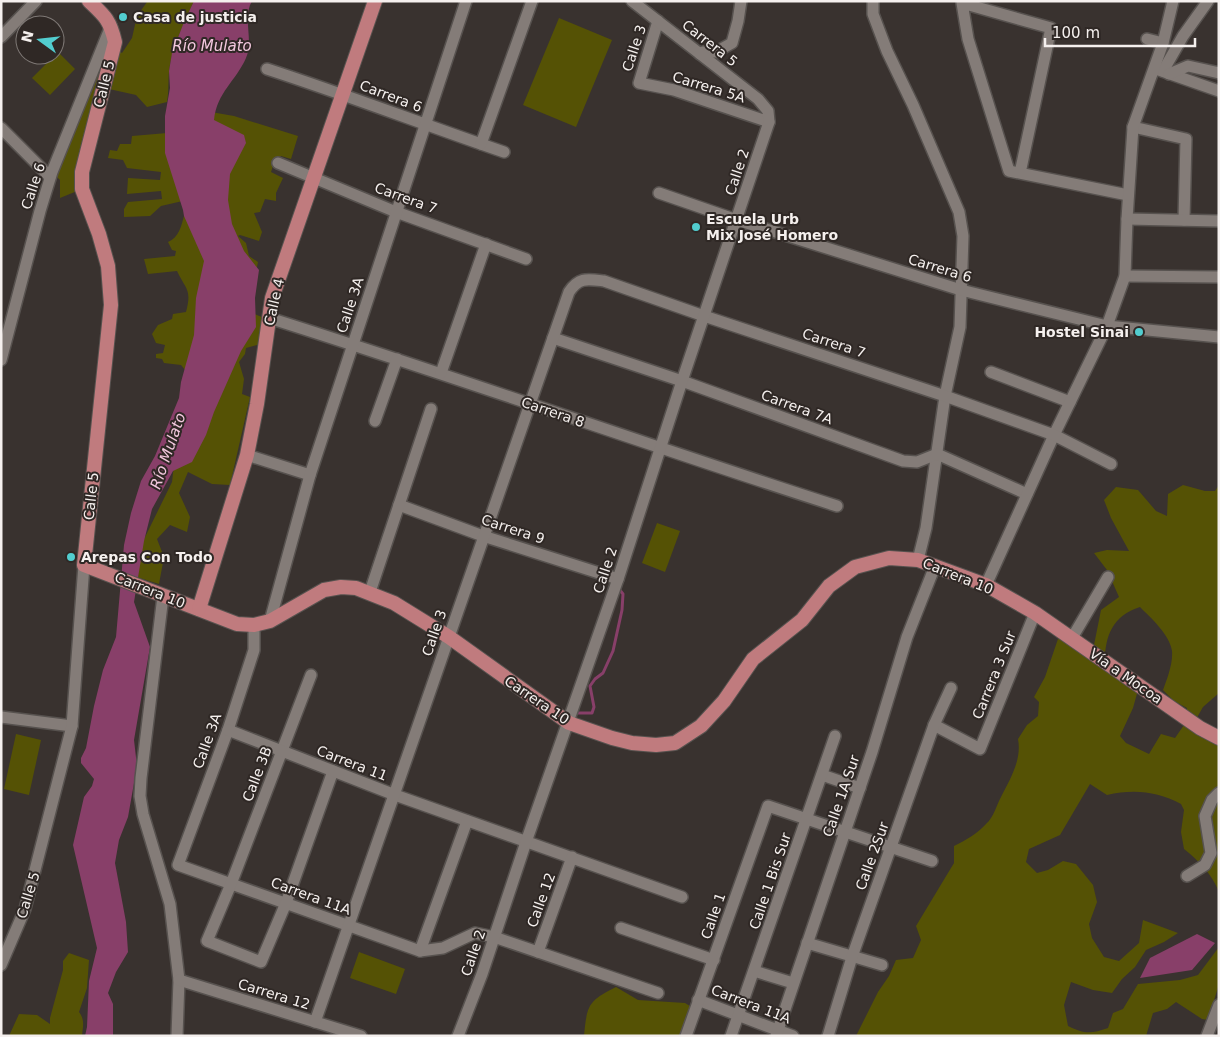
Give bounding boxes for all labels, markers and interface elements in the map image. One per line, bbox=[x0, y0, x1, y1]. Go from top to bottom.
place label: Casa de justicia bbox=[133, 9, 257, 25]
marker: Casa de justicia bbox=[117, 11, 129, 23]
north arrow bbox=[15, 15, 65, 65]
scale bar bbox=[1045, 15, 1195, 47]
street label: Carrera 5 bbox=[679, 16, 741, 70]
street label: Calle 3 bbox=[619, 23, 649, 73]
text: 100 m bbox=[1052, 24, 1100, 42]
text: N bbox=[18, 29, 37, 44]
water label: Río Mulato bbox=[172, 37, 252, 55]
street label: Calle 5 bbox=[90, 59, 118, 109]
street label: Carrera 5A bbox=[671, 68, 748, 106]
street label: Carrera 6 bbox=[357, 77, 425, 115]
street label: Calle 2 bbox=[722, 147, 752, 197]
street label: Calle 6 bbox=[18, 161, 48, 211]
street label: Carrera 7 bbox=[372, 179, 440, 217]
place label: Escuela Urb Mix José Homero bbox=[706, 211, 838, 243]
marker: Escuela Urb Mix José Homero bbox=[690, 221, 702, 233]
street label: Carrera 6 bbox=[906, 251, 974, 285]
street label: Calle 3A bbox=[333, 275, 367, 335]
street label: Calle 4 bbox=[261, 277, 287, 327]
place label: Hostel Sinai bbox=[1034, 324, 1129, 340]
street label: Carrera 7 bbox=[800, 325, 868, 361]
marker: Hostel Sinai bbox=[1133, 326, 1145, 338]
street label: Carrera 7A bbox=[759, 387, 835, 428]
street label: Carrera 8 bbox=[519, 394, 587, 430]
water label: Río Mulato bbox=[147, 411, 189, 491]
street label: Calle 5 bbox=[81, 471, 101, 521]
street label: Carrera 9 bbox=[479, 511, 547, 547]
street label: Calle 2 bbox=[590, 545, 620, 595]
place label: Arepas Con Todo bbox=[81, 549, 213, 565]
marker: Arepas Con Todo bbox=[65, 551, 77, 563]
street label: Carrera 10 bbox=[920, 555, 996, 597]
street label: Carrera 10 bbox=[112, 569, 188, 611]
street label: Calle 3 bbox=[419, 608, 449, 658]
street label: Carrera 3 Sur bbox=[969, 628, 1019, 721]
street label: Vía a Mocoa bbox=[1087, 645, 1165, 707]
street label: Carrera 10 bbox=[502, 673, 572, 727]
street label: Calle 3A bbox=[190, 711, 225, 771]
street label: Carrera 11 bbox=[314, 742, 390, 784]
street label: Calle 3B bbox=[239, 744, 275, 804]
street label: Calle 1A Sur bbox=[819, 753, 863, 839]
street label: Calle 2Sur bbox=[852, 819, 892, 892]
street label: Calle 1 Bis Sur bbox=[746, 830, 794, 932]
street label: Calle 5 bbox=[13, 870, 43, 920]
street label: Calle 12 bbox=[524, 870, 558, 930]
street label: Carrera 11A bbox=[269, 874, 354, 918]
street label: Calle 1 bbox=[698, 891, 728, 941]
street label: Calle 2 bbox=[458, 928, 488, 978]
street label: Carrera 12 bbox=[236, 975, 312, 1013]
street label: Carrera 11A bbox=[709, 981, 794, 1027]

